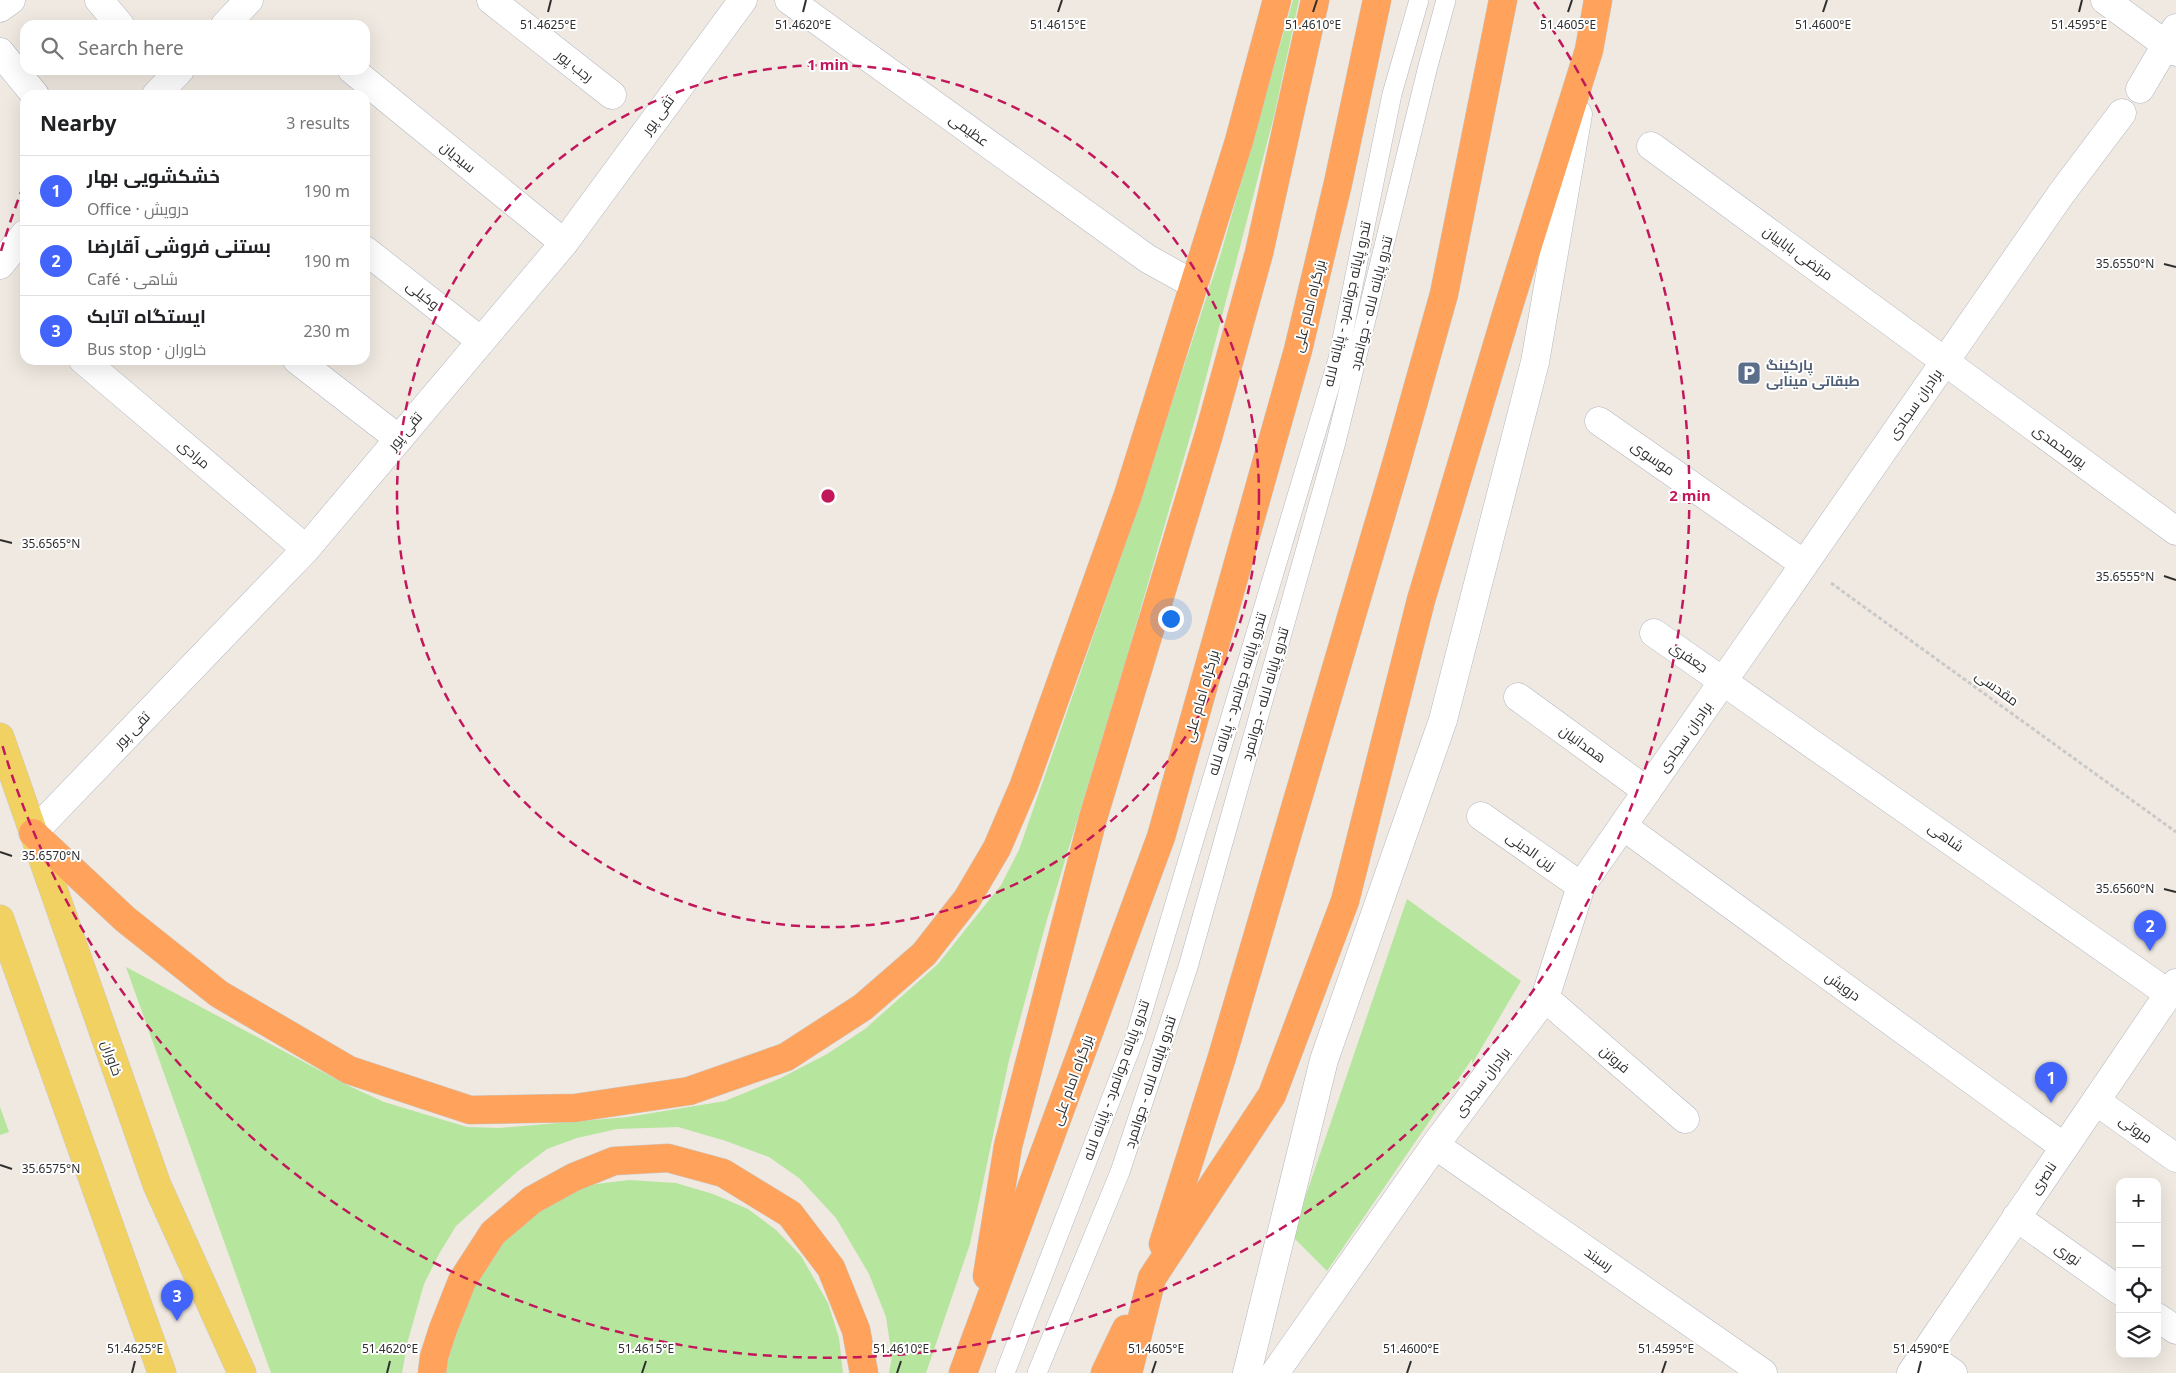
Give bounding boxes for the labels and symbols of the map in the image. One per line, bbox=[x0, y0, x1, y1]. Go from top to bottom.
text: 51.4625°E bbox=[520, 16, 576, 33]
text: 51.4620°E bbox=[775, 16, 831, 33]
text: 51.4615°E bbox=[1030, 16, 1086, 33]
text: 51.4610°E bbox=[1285, 16, 1341, 33]
text: 51.4605°E bbox=[1540, 16, 1596, 33]
text: 51.4600°E bbox=[1795, 16, 1851, 33]
text: 51.4595°E bbox=[2051, 16, 2107, 33]
street label: رجب پور bbox=[551, 45, 598, 87]
text: 1 min bbox=[807, 54, 849, 74]
street label: تقی پور bbox=[636, 91, 679, 140]
street label: عظیمی bbox=[946, 109, 993, 150]
street label: سیدیان bbox=[437, 137, 480, 177]
street label: تندرو پایانه جوانمرد - پایانه لاله bbox=[1318, 219, 1376, 389]
street label: مرتضی باباییان bbox=[1760, 221, 1837, 284]
street label: تندرو پایانه لاله - جوانمرد bbox=[1345, 233, 1397, 372]
text: 35.6550°N bbox=[2096, 255, 2154, 272]
street label: بزرگراه امام علی bbox=[1288, 257, 1330, 355]
street label: وکیلی bbox=[403, 276, 444, 314]
place label: پارکینگ طبقاتی مینابی bbox=[1766, 355, 1860, 390]
parking icon: پارکینگ طبقاتی مینابی bbox=[1736, 360, 1762, 386]
street label: برادران سجادی bbox=[1883, 365, 1946, 443]
street label: تقی پور bbox=[382, 407, 427, 455]
street label: پورمحمدی bbox=[2029, 420, 2091, 473]
street label: مرادی bbox=[174, 435, 214, 473]
street label: موسوی bbox=[1628, 436, 1679, 480]
text: 2 min bbox=[1669, 485, 1711, 505]
centre of rings bbox=[819, 487, 837, 505]
text: 35.6565°N bbox=[22, 535, 80, 552]
text: 35.6555°N bbox=[2096, 568, 2154, 585]
your location bbox=[1158, 606, 1184, 632]
street label: تندرو پایانه جوانمرد - پایانه لاله bbox=[1203, 610, 1271, 778]
street label: تندرو پایانه لاله - جوانمرد bbox=[1236, 625, 1294, 763]
street label: جعفری bbox=[1666, 637, 1712, 676]
street label: بزرگراه امام علی bbox=[1178, 648, 1224, 744]
street label: مقدسی bbox=[1972, 665, 2023, 710]
street label: برادران سجادی bbox=[1653, 698, 1716, 776]
street label: تقی پور bbox=[109, 707, 155, 754]
street label: همدانیان bbox=[1556, 720, 1610, 767]
street label: شاهی bbox=[1925, 818, 1968, 856]
street label: زین الدینی bbox=[1503, 827, 1560, 874]
text: 35.6570°N bbox=[22, 847, 80, 864]
text: 35.6560°N bbox=[2096, 880, 2154, 897]
pin: 2 bbox=[2134, 910, 2166, 951]
street label: درویش bbox=[1822, 966, 1865, 1005]
street label: تندرو پایانه جوانمرد - پایانه لاله bbox=[1078, 997, 1154, 1163]
street label: تندرو پایانه لاله - جوانمرد bbox=[1119, 1013, 1181, 1151]
street label: بزرگراه امام علی bbox=[1046, 1032, 1098, 1128]
street label: خاوران bbox=[98, 1038, 127, 1078]
street label: فروتن bbox=[1596, 1040, 1634, 1077]
street label: برادران سجادی bbox=[1449, 1043, 1514, 1120]
pin: 1 bbox=[2035, 1062, 2067, 1103]
street label: مروتی bbox=[2116, 1110, 2157, 1147]
street label: ناصری bbox=[2025, 1158, 2060, 1198]
text: 35.6575°N bbox=[22, 1160, 80, 1177]
street label: نوری bbox=[2051, 1238, 2085, 1269]
street label: رسبند bbox=[1581, 1242, 1617, 1275]
pin: 3 bbox=[161, 1280, 193, 1321]
text: 51.4625°E bbox=[107, 1340, 163, 1357]
text: 51.4620°E bbox=[362, 1340, 418, 1357]
text: 51.4615°E bbox=[618, 1340, 674, 1357]
text: 51.4610°E bbox=[873, 1340, 929, 1357]
text: 51.4605°E bbox=[1128, 1340, 1184, 1357]
text: 51.4600°E bbox=[1383, 1340, 1439, 1357]
text: 51.4595°E bbox=[1638, 1340, 1694, 1357]
text: 51.4590°E bbox=[1893, 1340, 1949, 1357]

